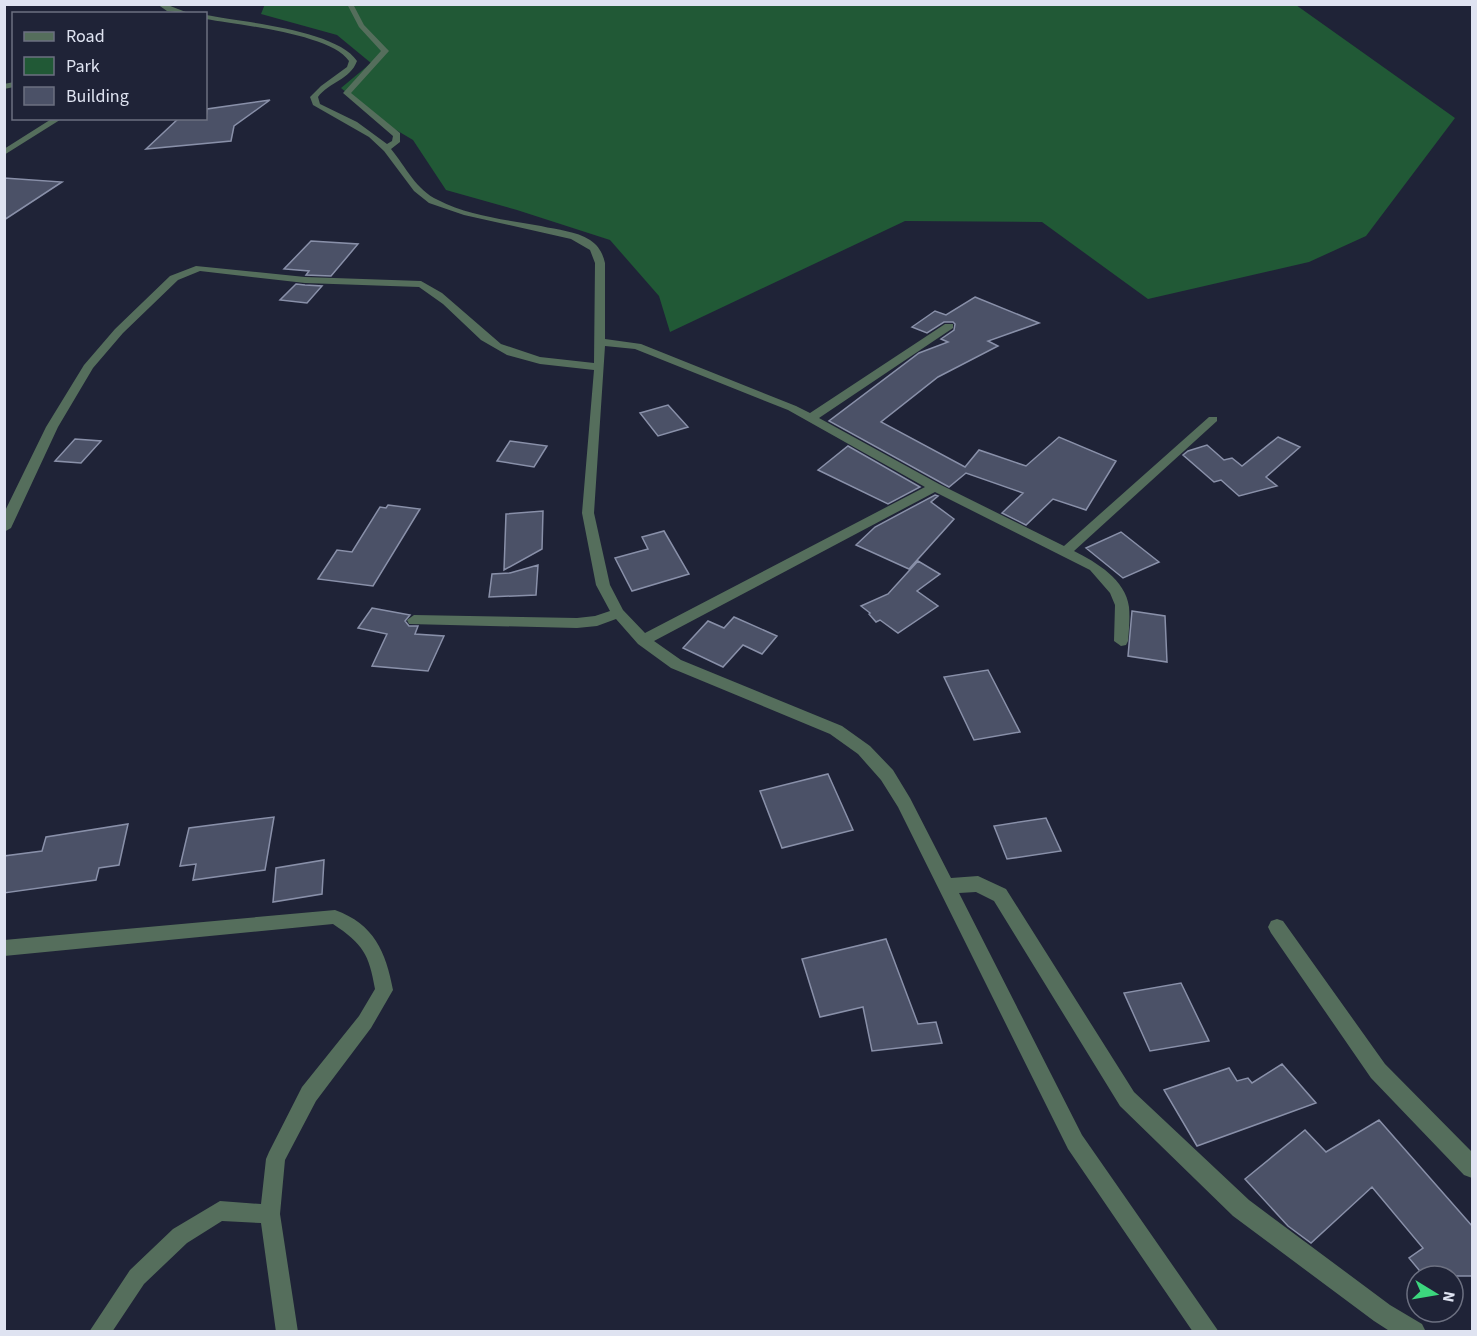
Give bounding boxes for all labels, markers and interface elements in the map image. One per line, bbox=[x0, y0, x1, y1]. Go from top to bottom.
legend bbox=[12, 12, 207, 120]
text: Road bbox=[66, 24, 105, 49]
text: Park bbox=[66, 54, 100, 79]
text: Building bbox=[66, 84, 129, 109]
north arrow bbox=[1405, 1264, 1465, 1324]
text: N bbox=[1437, 1289, 1461, 1304]

